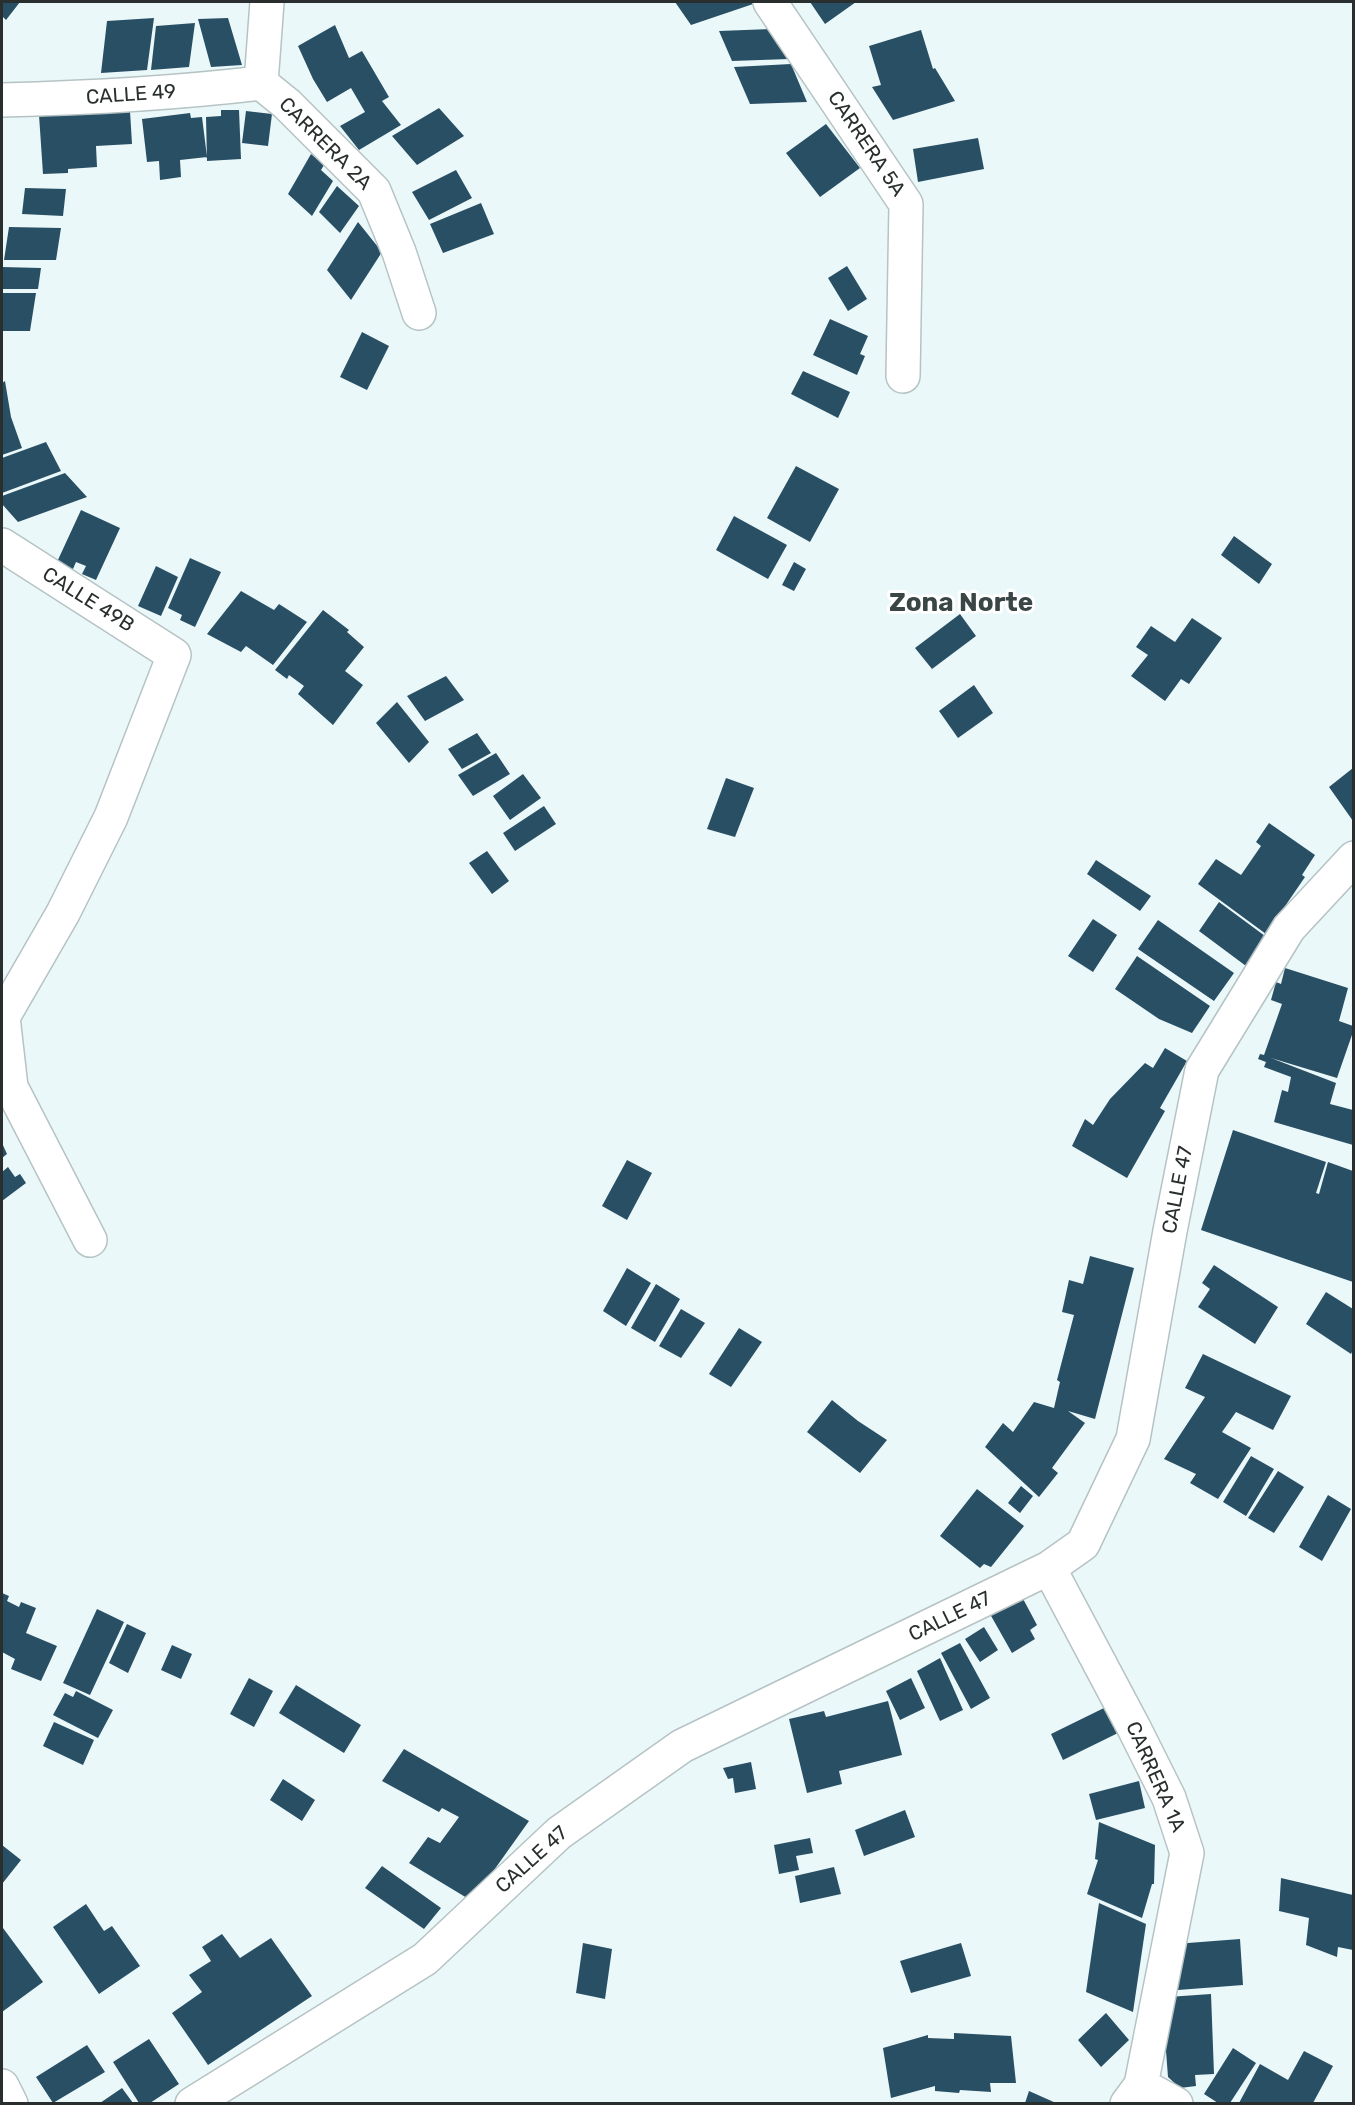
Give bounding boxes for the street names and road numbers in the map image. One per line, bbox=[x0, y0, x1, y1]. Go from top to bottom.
street label: CALLE 49 bbox=[85, 80, 177, 110]
street label: CARRERA 5A bbox=[822, 87, 910, 201]
street label: CARRERA 2A bbox=[274, 93, 376, 195]
street label: CALLE 49B bbox=[38, 562, 138, 638]
street label: CALLE 47 bbox=[1158, 1144, 1198, 1236]
street label: CALLE 47 bbox=[905, 1587, 995, 1647]
street label: CARRERA 1A bbox=[1120, 1718, 1190, 1836]
street label: CALLE 47 bbox=[491, 1821, 573, 1899]

